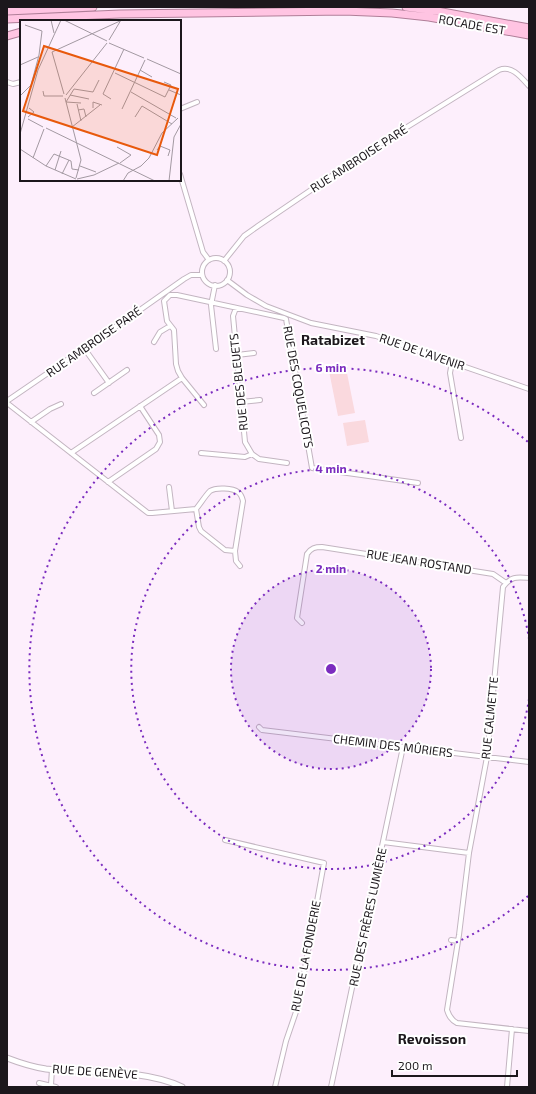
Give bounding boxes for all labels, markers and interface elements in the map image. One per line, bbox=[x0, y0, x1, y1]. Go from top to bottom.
street label: ROCADE EST bbox=[438, 11, 507, 37]
inset map bbox=[20, 20, 181, 181]
street label: RUE AMBROISE PARÉ bbox=[307, 121, 410, 195]
street label: RUE AMBROISE PARÉ bbox=[43, 303, 144, 379]
street label: RUE DES COQUELICOTS bbox=[280, 325, 317, 450]
street label: RUE DE L'AVENIR bbox=[378, 330, 467, 372]
district label: Ratabizet bbox=[301, 331, 365, 348]
street label: RUE DES BLEUETS bbox=[226, 333, 250, 431]
text: 6 min bbox=[316, 360, 346, 374]
text: 4 min bbox=[315, 461, 347, 475]
street label: RUE JEAN ROSTAND bbox=[366, 546, 473, 576]
text: 2 min bbox=[316, 561, 346, 575]
centre of rings bbox=[324, 662, 338, 676]
street label: RUE CALMETTE bbox=[478, 676, 500, 760]
street label: CHEMIN DES MÛRIERS bbox=[333, 731, 454, 759]
street label: RUE DES FRÈRES LUMIÈRE bbox=[345, 846, 389, 987]
street label: RUE DE LA FONDERIE bbox=[287, 899, 323, 1013]
district label: Revoisson bbox=[398, 1030, 466, 1047]
scale bar bbox=[392, 1052, 517, 1078]
text: 200 m bbox=[398, 1058, 432, 1072]
street label: RUE DE GENÈVE bbox=[52, 1061, 139, 1081]

